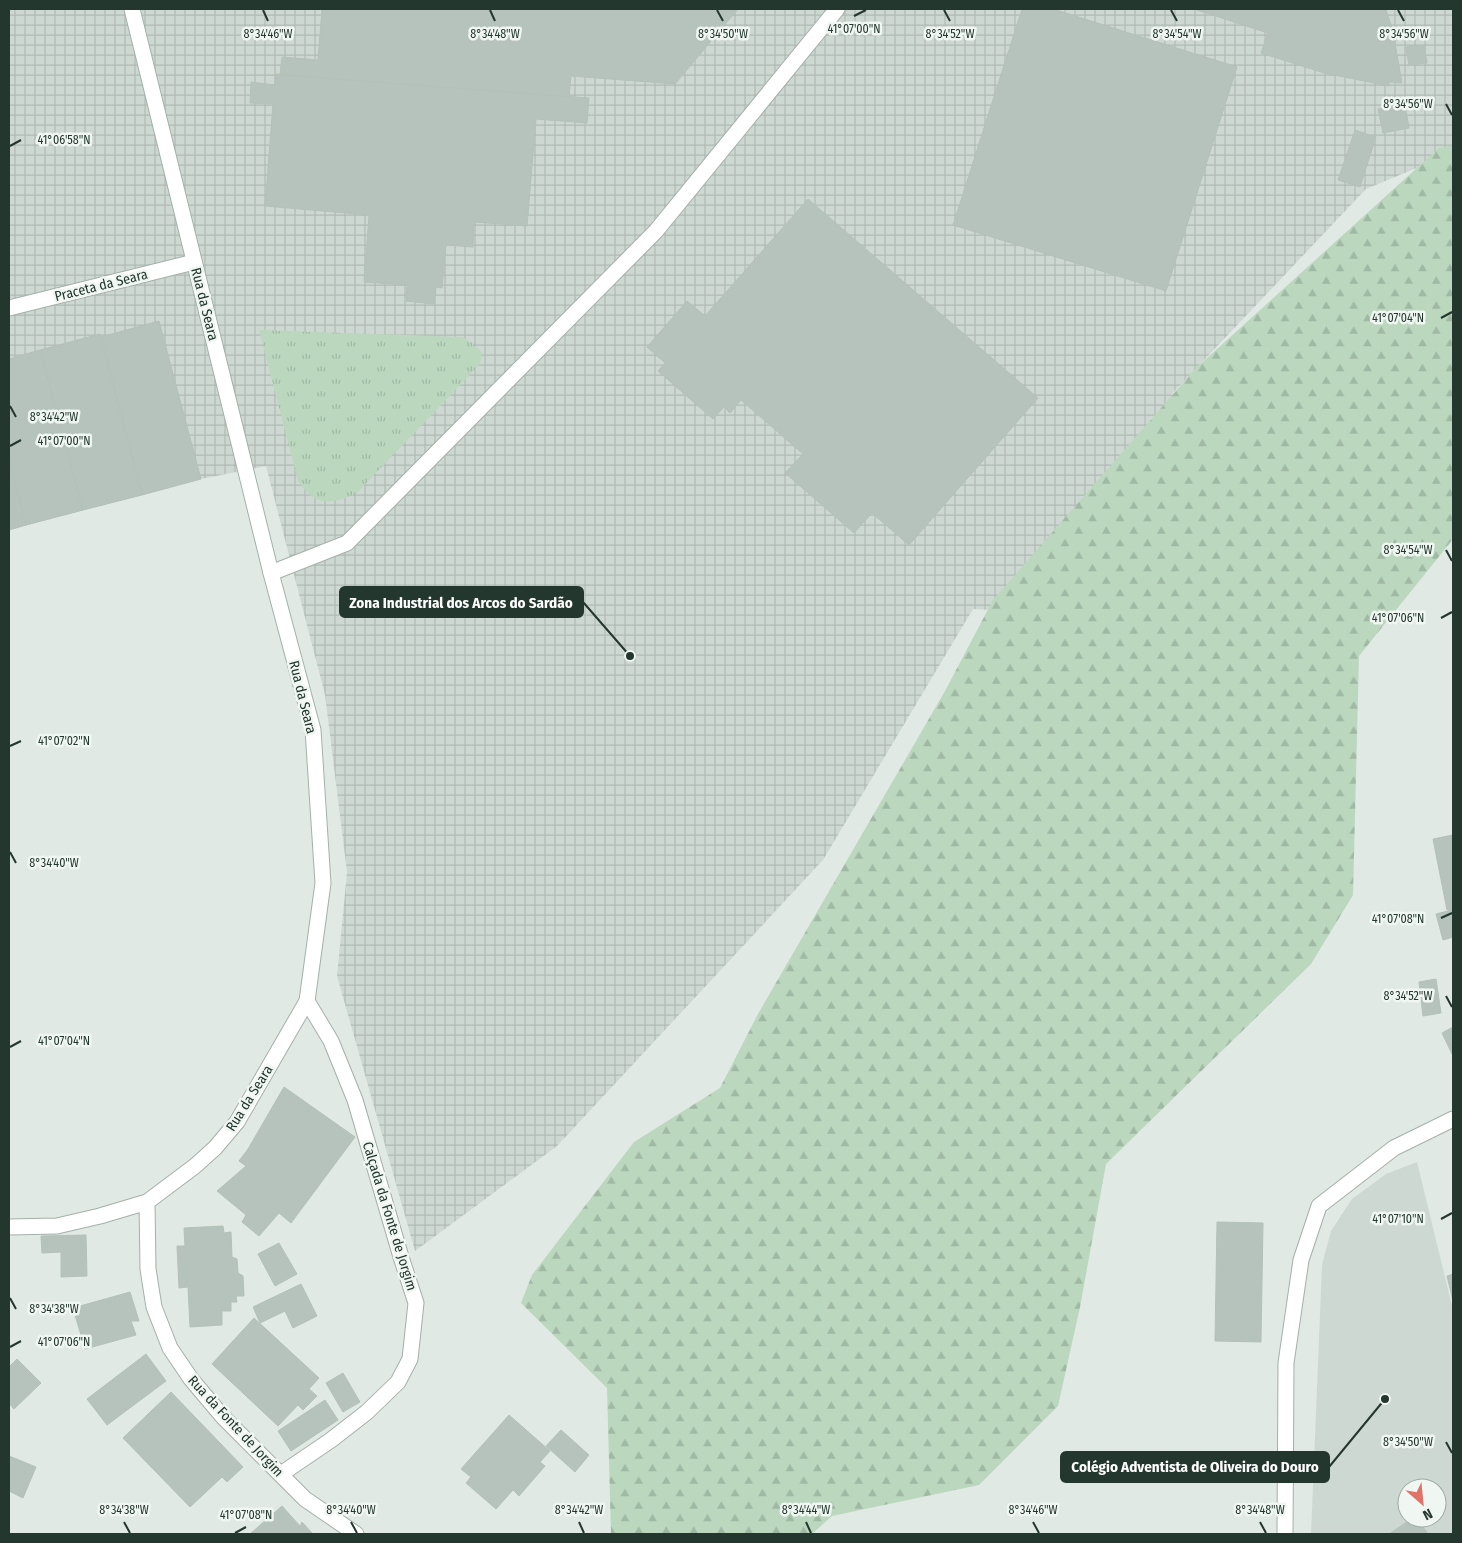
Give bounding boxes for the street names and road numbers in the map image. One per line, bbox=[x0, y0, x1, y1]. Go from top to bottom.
street label: Praceta da Seara bbox=[53, 266, 149, 305]
street label: Rua da Seara bbox=[187, 266, 222, 343]
street label: Rua da Seara bbox=[285, 659, 320, 736]
street label: Rua da Seara bbox=[222, 1062, 276, 1134]
street label: Calçada da Fonte de Jorgim bbox=[359, 1140, 420, 1293]
street label: Rua da Fonte de Jorgim bbox=[184, 1372, 287, 1480]

